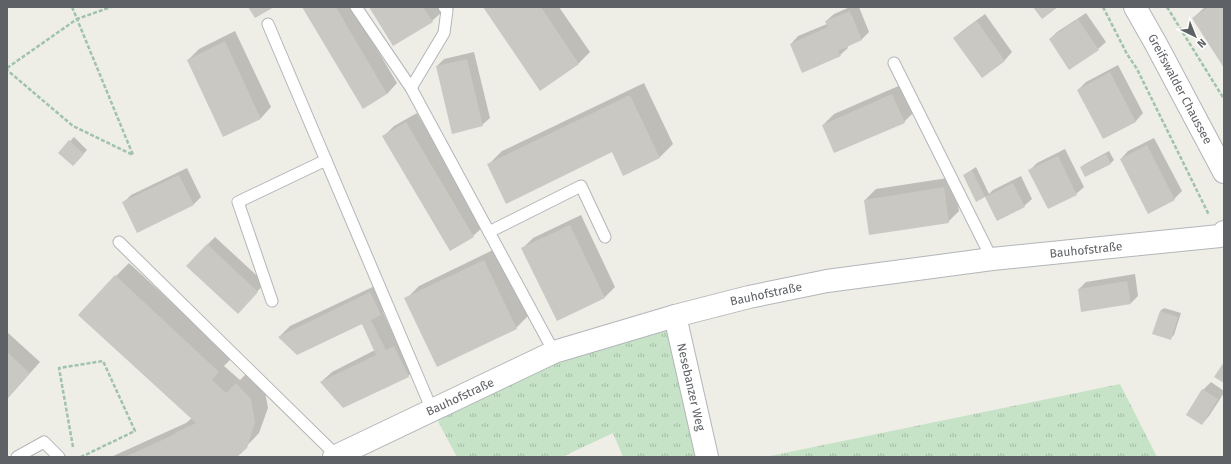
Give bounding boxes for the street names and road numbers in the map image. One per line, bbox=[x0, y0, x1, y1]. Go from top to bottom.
street label: Greifswalder Chaussee bbox=[1145, 32, 1215, 146]
street label: Bauhofstraße bbox=[1049, 239, 1123, 261]
street label: Bauhofstraße bbox=[729, 280, 803, 308]
street label: Nesebanzer Weg bbox=[674, 342, 708, 433]
street label: Bauhofstraße bbox=[424, 375, 496, 419]

